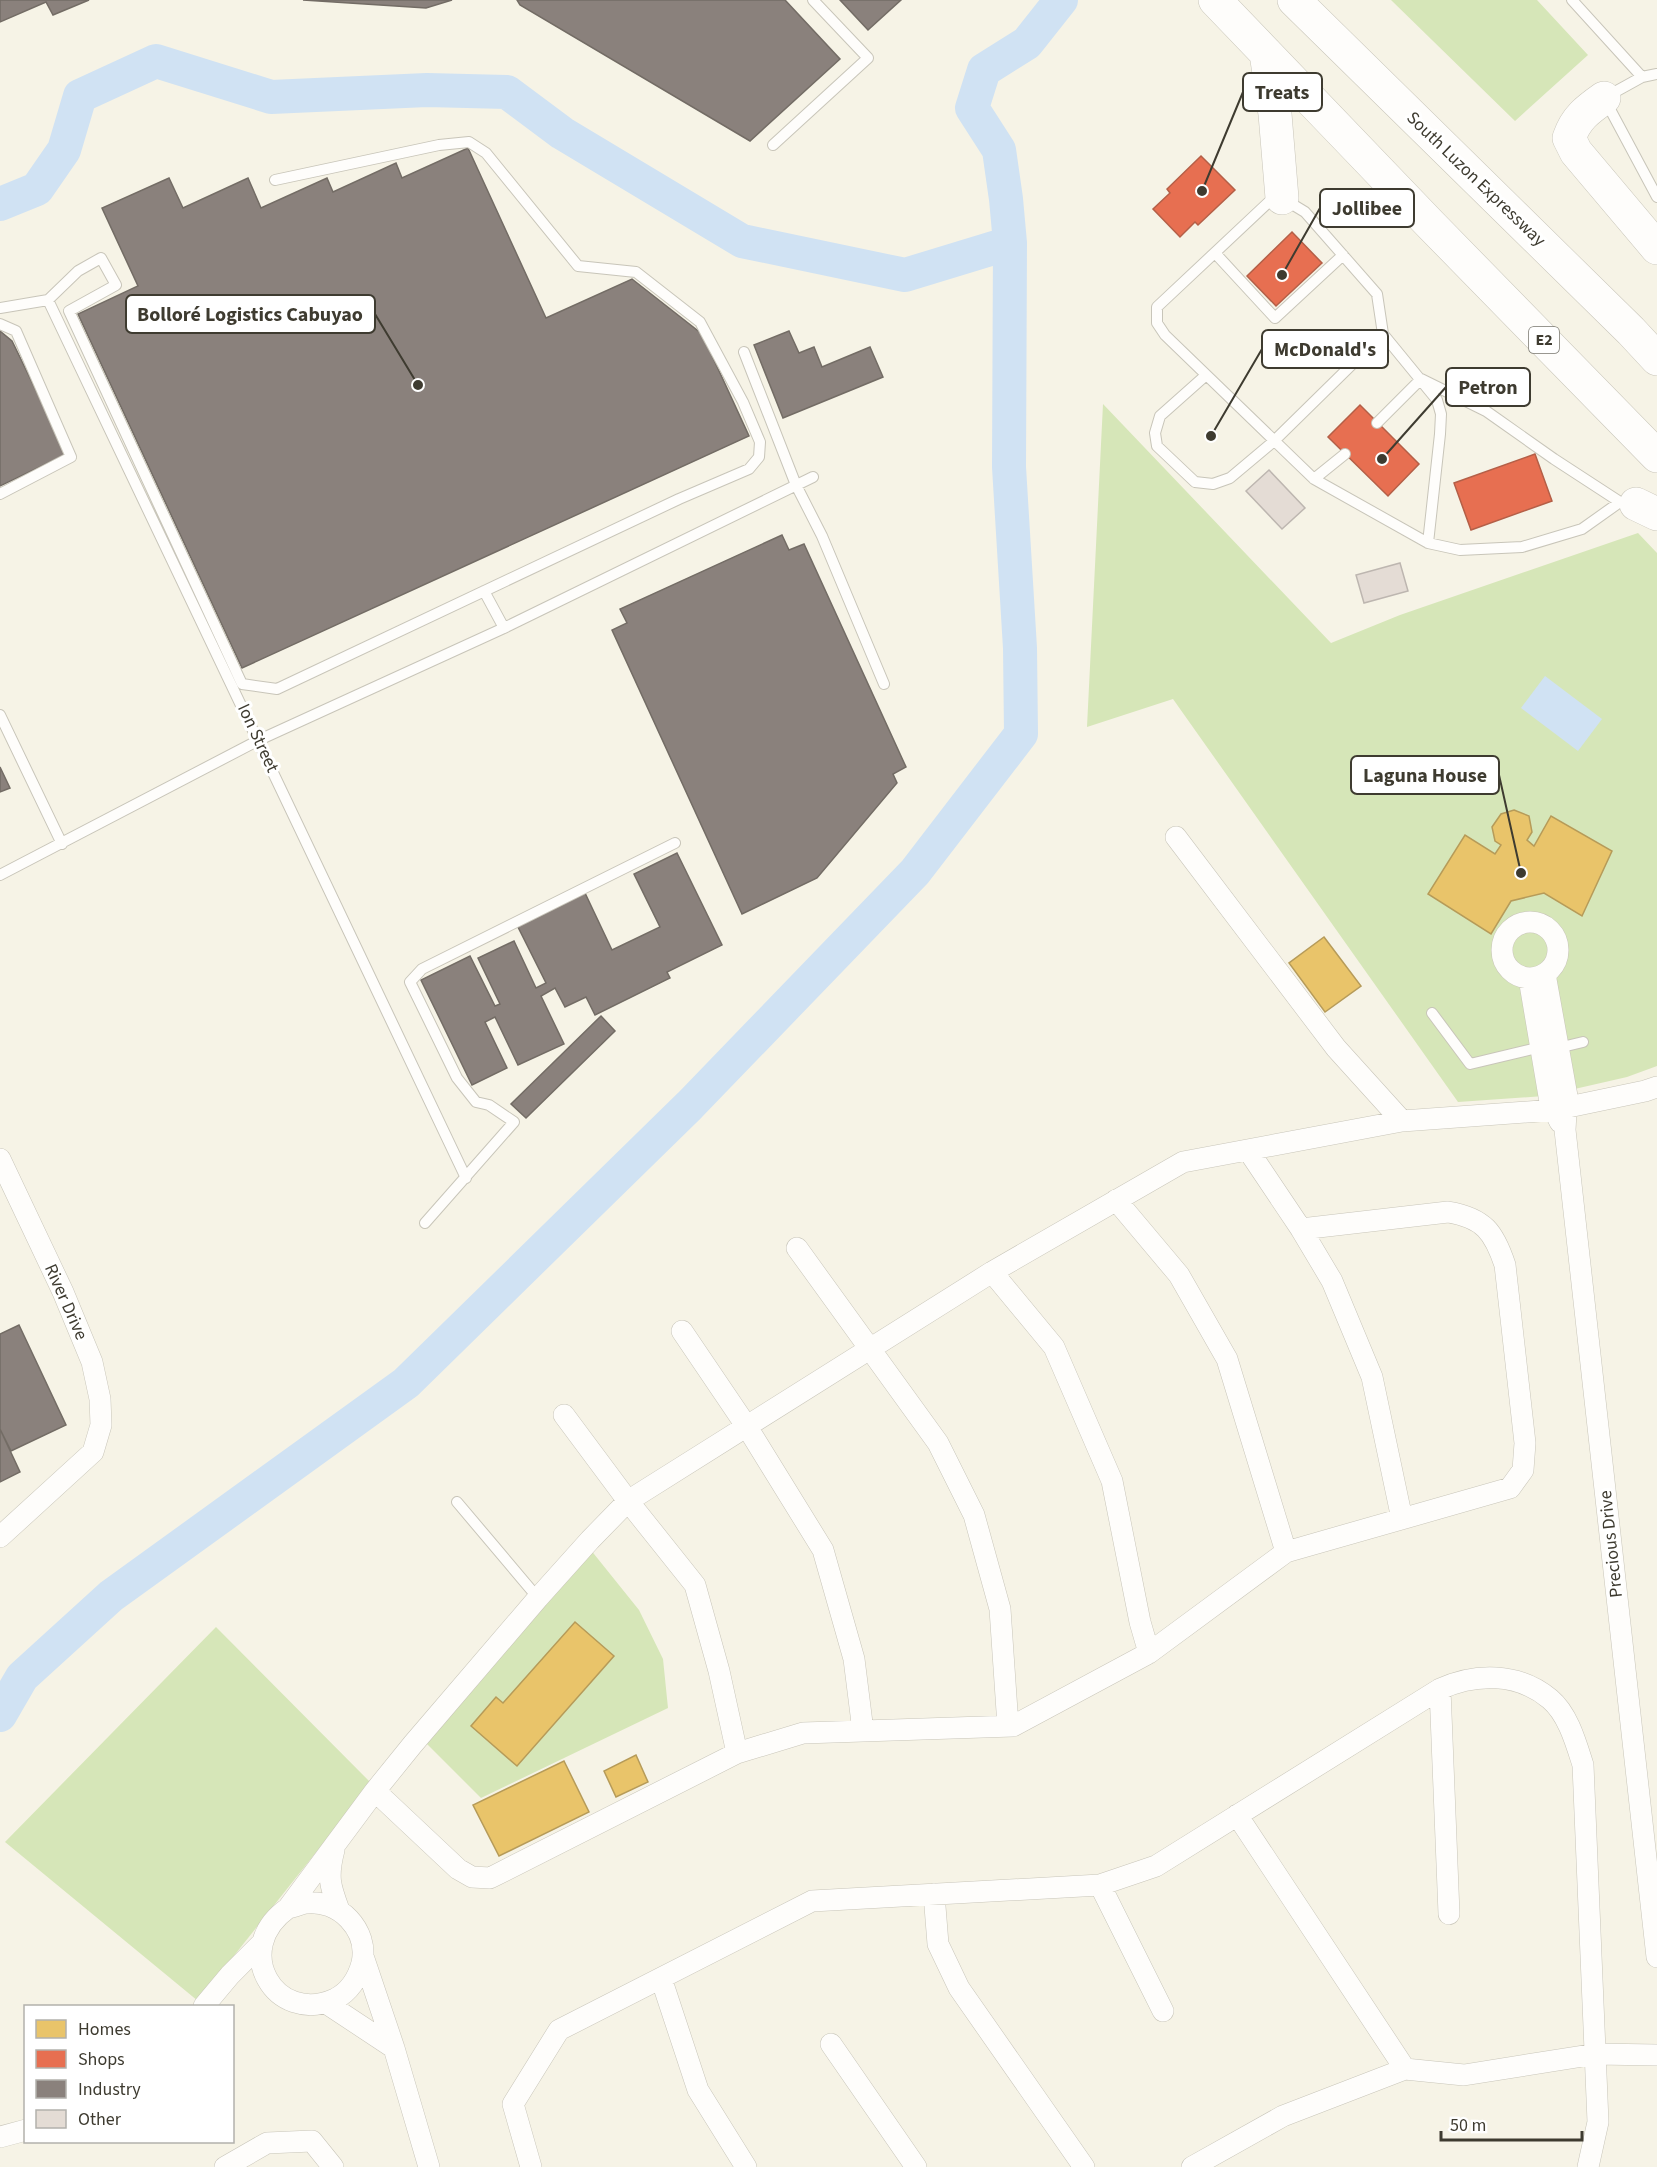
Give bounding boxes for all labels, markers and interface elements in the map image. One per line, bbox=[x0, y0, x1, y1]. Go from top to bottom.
callout: Treats bbox=[1243, 73, 1322, 111]
text: Treats bbox=[1255, 79, 1309, 107]
street label: South Luzon Expressway bbox=[1401, 106, 1552, 253]
callout: Jollibee bbox=[1320, 189, 1414, 227]
text: Jollibee bbox=[1332, 195, 1402, 223]
callout: Bolloré Logistics Cabuyao bbox=[126, 295, 375, 333]
text: Bolloré Logistics Cabuyao bbox=[137, 301, 363, 329]
road number: E2 bbox=[1529, 327, 1559, 353]
callout: McDonald's bbox=[1262, 330, 1388, 368]
text: McDonald's bbox=[1274, 336, 1376, 364]
callout: Petron bbox=[1446, 368, 1530, 406]
text: Petron bbox=[1458, 374, 1518, 402]
street label: Ion Street bbox=[231, 700, 285, 776]
callout: Laguna House bbox=[1351, 756, 1499, 794]
text: Laguna House bbox=[1363, 762, 1487, 790]
street label: River Drive bbox=[38, 1260, 94, 1344]
street label: Precious Drive bbox=[1593, 1489, 1629, 1599]
legend bbox=[24, 2005, 234, 2143]
text: Homes bbox=[78, 2017, 131, 2042]
text: Shops bbox=[78, 2047, 125, 2072]
text: Industry bbox=[78, 2077, 141, 2102]
scale bar bbox=[1441, 2104, 1582, 2142]
text: Other bbox=[78, 2107, 122, 2132]
text: 50 m bbox=[1450, 2113, 1486, 2138]

